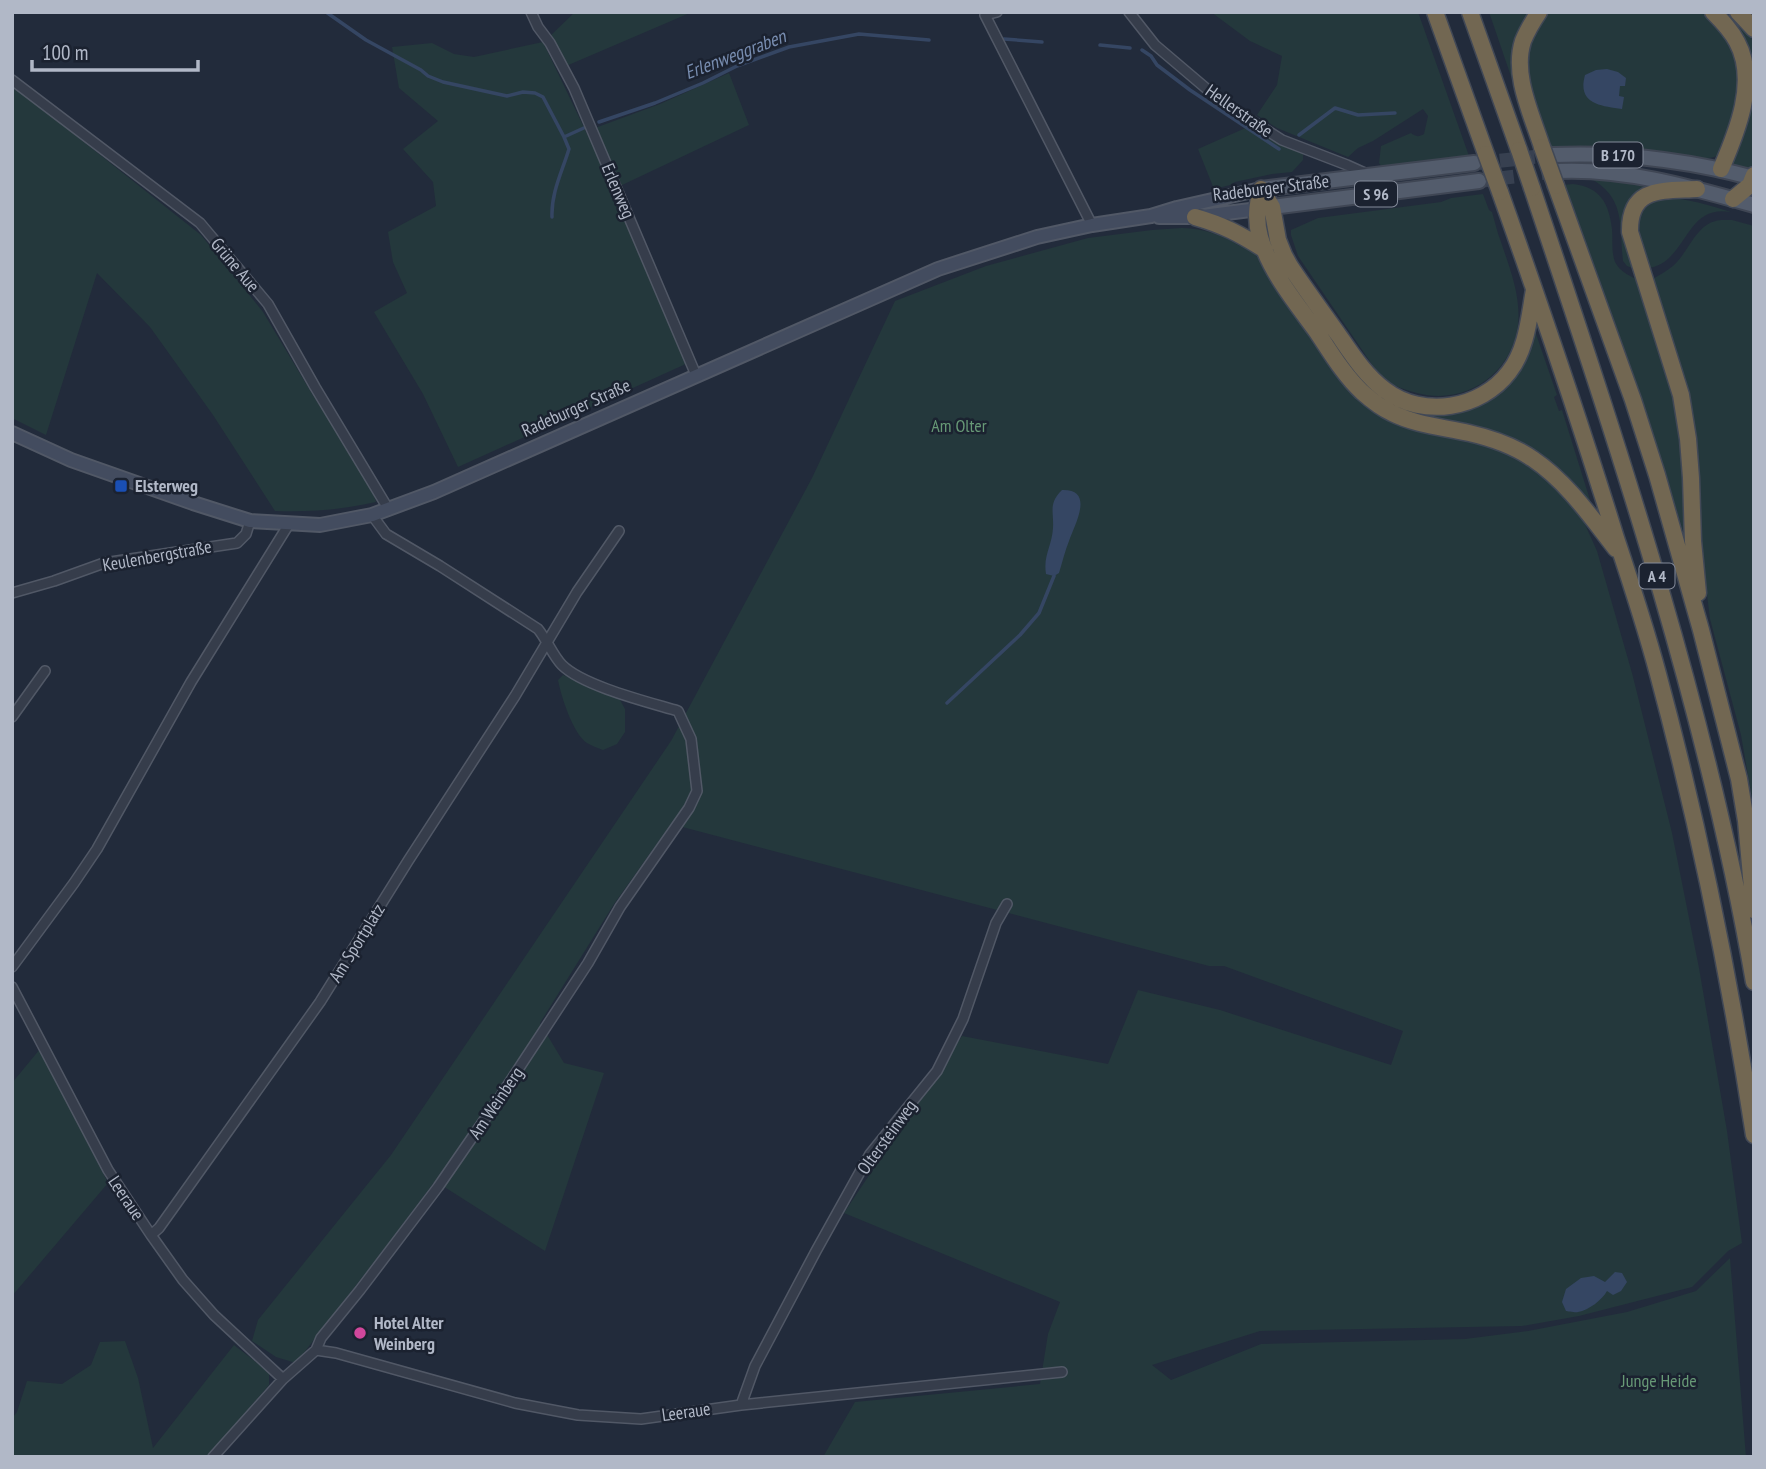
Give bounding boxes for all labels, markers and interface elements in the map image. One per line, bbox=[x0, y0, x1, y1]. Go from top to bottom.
water label: Erlenweggraben bbox=[681, 23, 790, 84]
scale bar bbox=[32, 28, 198, 72]
text: 100 m bbox=[42, 39, 88, 66]
street label: Hellerstraße bbox=[1201, 79, 1278, 142]
road number: B 170 bbox=[1594, 142, 1642, 168]
street label: Erlenweg bbox=[597, 160, 640, 222]
street label: Radeburger Straße bbox=[1212, 169, 1330, 206]
road number: S 96 bbox=[1355, 182, 1397, 206]
street label: Grüne Aue bbox=[206, 233, 265, 297]
street label: Radeburger Straße bbox=[518, 373, 634, 442]
park label: Am Olter bbox=[931, 414, 987, 437]
place label: Elsterweg bbox=[135, 474, 198, 497]
marker: Elsterweg bbox=[113, 478, 129, 494]
street label: Keulenbergstraße bbox=[101, 535, 213, 576]
road number: A 4 bbox=[1640, 564, 1674, 589]
street label: Am Sportplatz bbox=[323, 899, 390, 986]
street label: Am Weinberg bbox=[463, 1062, 528, 1143]
street label: Oltersteinweg bbox=[852, 1095, 921, 1179]
street label: Leeraue bbox=[103, 1171, 150, 1224]
place label: Hotel Alter Weinberg bbox=[373, 1311, 444, 1355]
marker: Hotel Alter Weinberg bbox=[352, 1325, 368, 1341]
park label: Junge Heide bbox=[1620, 1369, 1697, 1392]
street label: Leeraue bbox=[660, 1397, 712, 1426]

